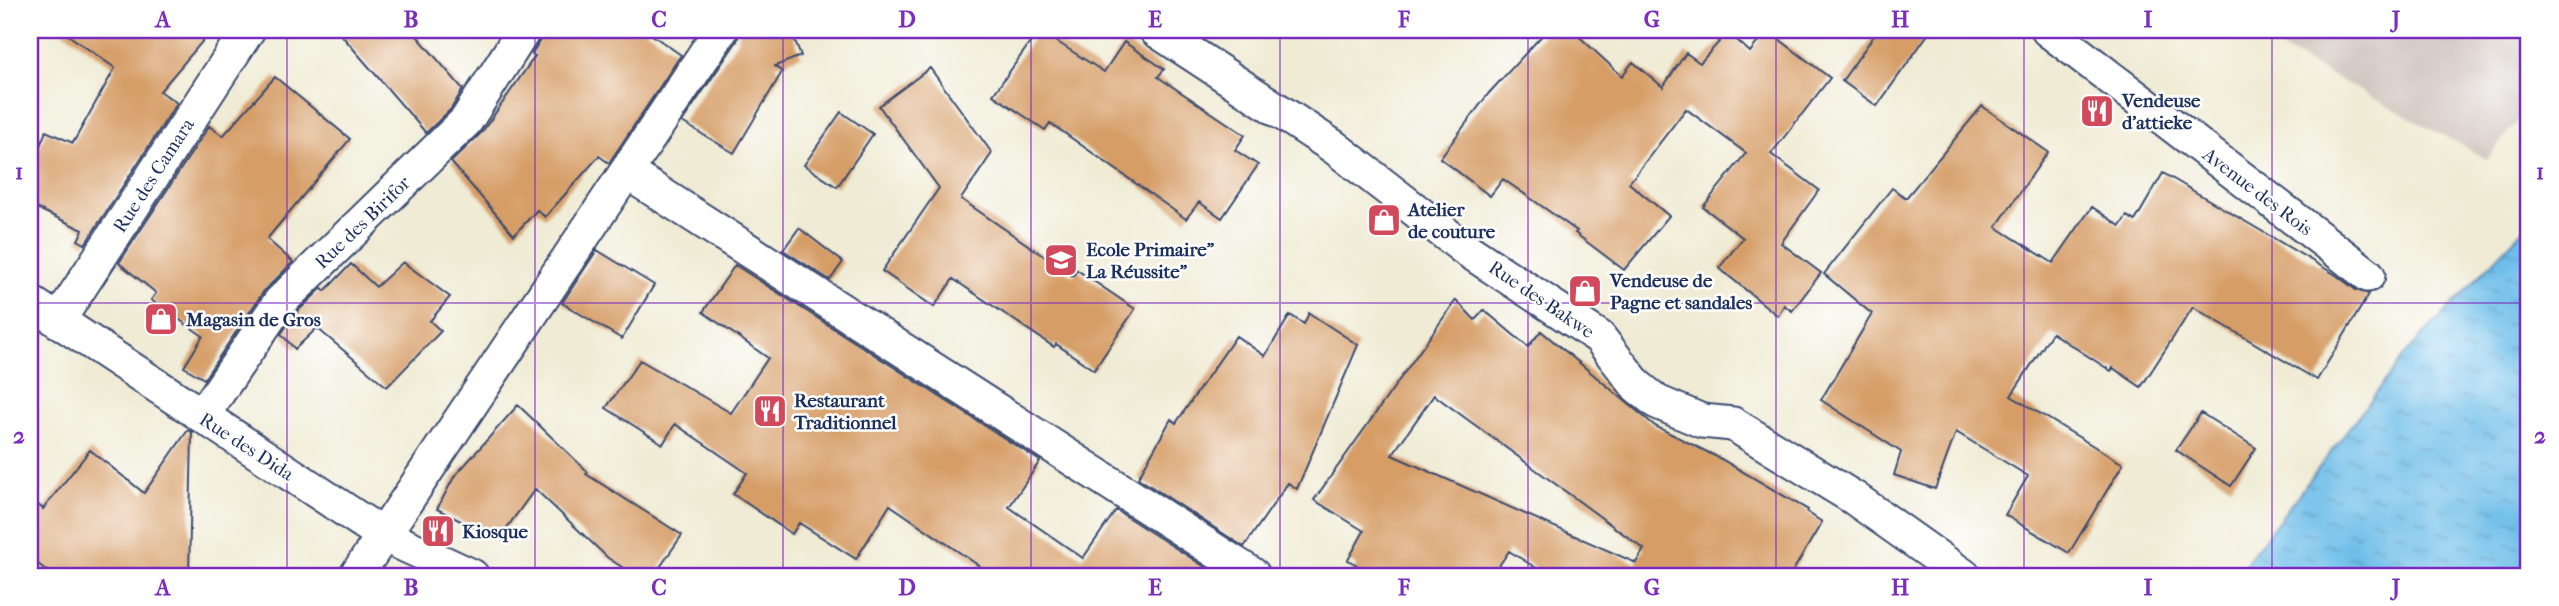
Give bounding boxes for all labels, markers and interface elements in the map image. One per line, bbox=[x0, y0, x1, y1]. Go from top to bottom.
text: A bbox=[154, 6, 172, 33]
text: B bbox=[404, 6, 419, 33]
text: C bbox=[651, 6, 667, 33]
text: D bbox=[898, 6, 916, 33]
text: E bbox=[1148, 6, 1162, 33]
text: F bbox=[1397, 6, 1411, 33]
text: G bbox=[1644, 6, 1660, 33]
text: H bbox=[1891, 6, 1909, 33]
text: I bbox=[2144, 6, 2153, 33]
text: J bbox=[2390, 6, 2401, 33]
place label: Vendeuse d'attieke bbox=[2121, 90, 2201, 134]
restaurant icon: Vendeuse d'attieke bbox=[2078, 92, 2116, 130]
street label: Rue des Camara bbox=[109, 114, 199, 237]
street label: Avenue des Rois bbox=[2197, 143, 2317, 240]
text: 1 bbox=[15, 158, 23, 185]
text: 1 bbox=[2536, 158, 2544, 185]
street label: Rue des Birifor bbox=[311, 171, 415, 274]
place label: Atelier de couture bbox=[1407, 199, 1496, 243]
shop icon: Atelier de couture bbox=[1365, 201, 1403, 239]
place label: Ecole Primaire" La Réussite" bbox=[1086, 239, 1215, 283]
school or university icon: Ecole Primaire" La Réussite" bbox=[1042, 241, 1080, 279]
street label: Rue des Bakwe bbox=[1484, 256, 1598, 343]
place label: Vendeuse de Pagne et sandales bbox=[1609, 270, 1752, 314]
shop icon: Vendeuse de Pagne et sandales bbox=[1566, 272, 1604, 310]
shop icon: Magasin de Gros bbox=[142, 300, 180, 338]
place label: Magasin de Gros bbox=[185, 309, 321, 331]
place label: Restaurant Traditionnel bbox=[793, 390, 897, 434]
restaurant icon: Restaurant Traditionnel bbox=[751, 392, 789, 430]
street label: Rue des Dida bbox=[195, 408, 298, 485]
text: 2 bbox=[13, 422, 25, 449]
text: 2 bbox=[2534, 422, 2546, 449]
restaurant icon: Kiosque bbox=[419, 512, 457, 550]
place label: Kiosque bbox=[462, 521, 528, 543]
text: A bbox=[154, 574, 172, 601]
text: B bbox=[404, 574, 419, 601]
text: C bbox=[651, 574, 667, 601]
text: D bbox=[898, 574, 916, 601]
text: E bbox=[1148, 574, 1162, 601]
text: F bbox=[1397, 574, 1411, 601]
text: G bbox=[1644, 574, 1660, 601]
text: H bbox=[1891, 574, 1909, 601]
text: I bbox=[2144, 574, 2153, 601]
text: J bbox=[2390, 574, 2401, 601]

